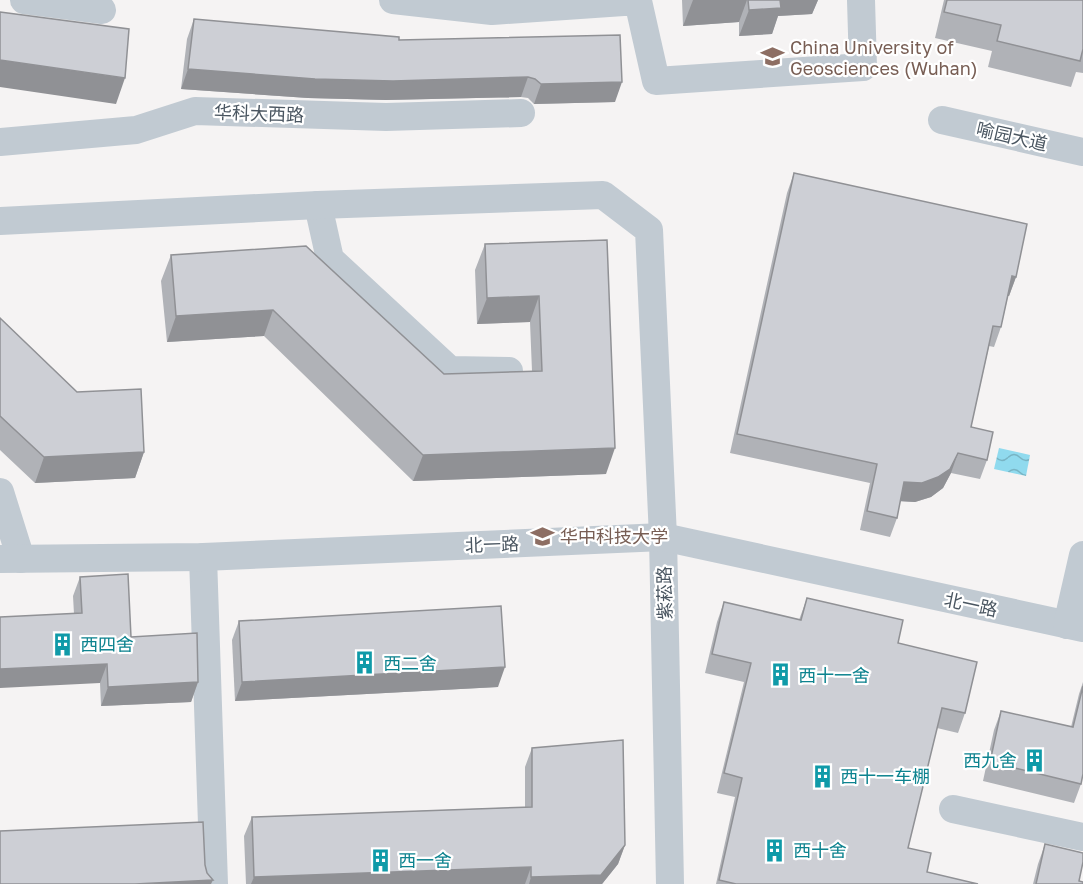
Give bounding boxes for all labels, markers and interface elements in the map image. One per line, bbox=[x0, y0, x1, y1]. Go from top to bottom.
place label: China University of Geosciences (Wuhan) bbox=[790, 36, 978, 79]
school or university icon: China University of Geosciences (Wuhan) bbox=[759, 44, 785, 70]
street label: 华科大西路 bbox=[214, 100, 304, 126]
street label: 喻园大道 bbox=[974, 117, 1050, 155]
school or university icon: 华中科技大学 bbox=[529, 523, 555, 549]
place label: 华中科技大学 bbox=[560, 525, 668, 547]
street label: 北一路 bbox=[465, 532, 519, 556]
street label: 紫菘路 bbox=[653, 566, 675, 620]
street label: 北一路 bbox=[942, 588, 1000, 620]
building icon: 西四舍 bbox=[49, 631, 75, 657]
place label: 西四舍 bbox=[80, 633, 134, 655]
building icon: 西二舍 bbox=[352, 650, 378, 676]
place label: 西二舍 bbox=[383, 652, 437, 674]
building icon: 西十一舍 bbox=[767, 662, 793, 688]
place label: 西十一舍 bbox=[798, 664, 870, 686]
building icon: 西九舍 bbox=[1022, 747, 1048, 773]
place label: 西九舍 bbox=[963, 749, 1017, 771]
building icon: 西十一车棚 bbox=[809, 763, 835, 789]
place label: 西十一车棚 bbox=[840, 765, 930, 787]
building icon: 西十舍 bbox=[762, 837, 788, 863]
place label: 西十舍 bbox=[793, 839, 847, 861]
building icon: 西一舍 bbox=[367, 847, 393, 873]
place label: 西一舍 bbox=[398, 849, 452, 871]

